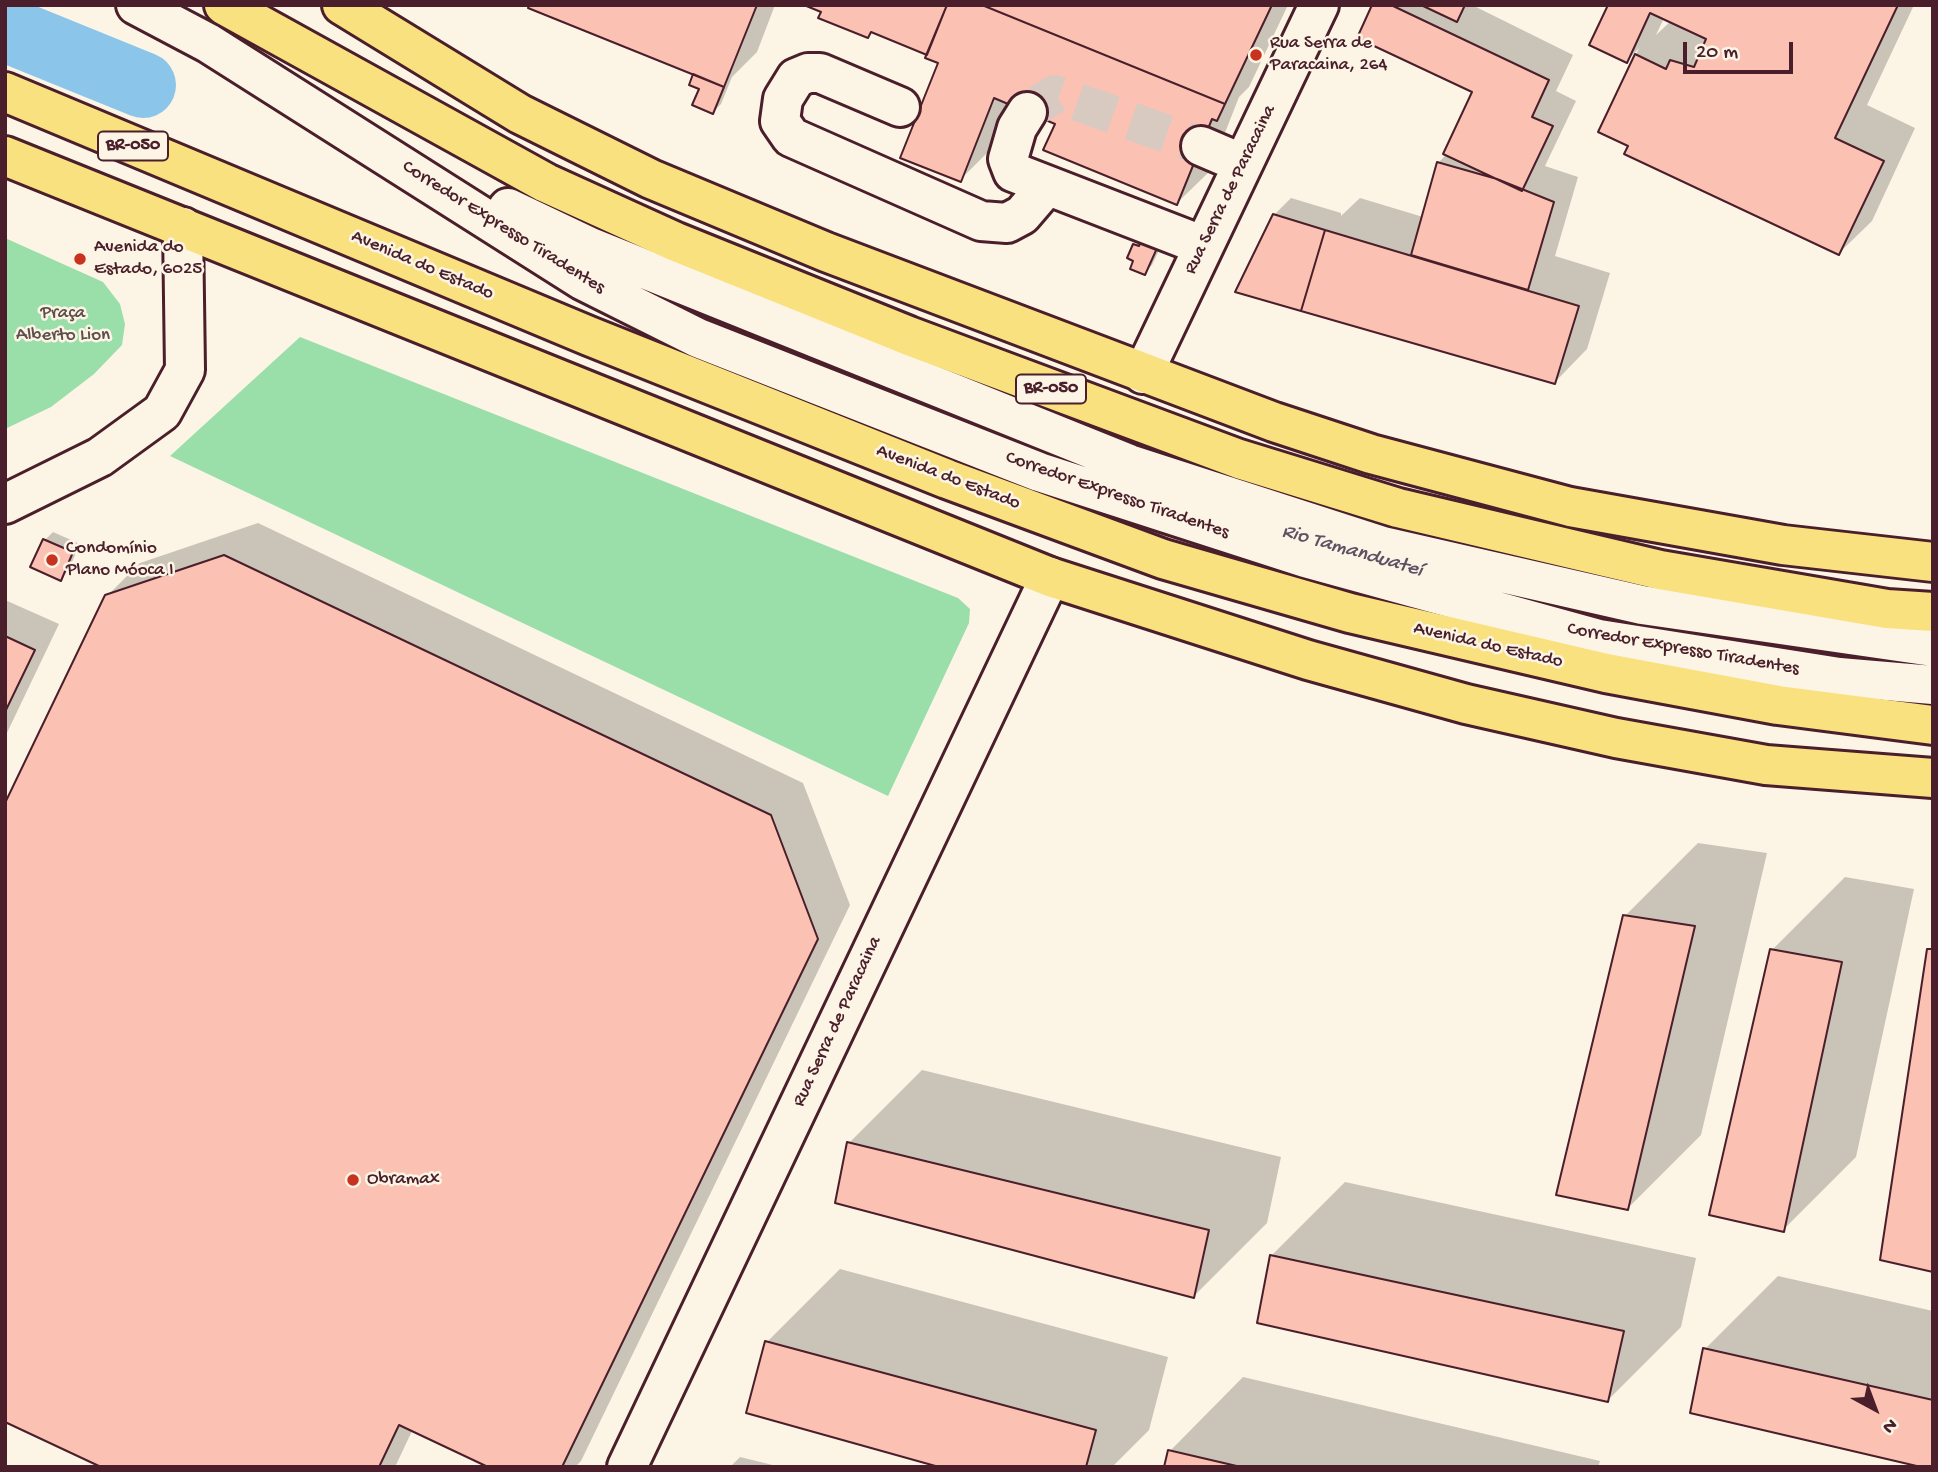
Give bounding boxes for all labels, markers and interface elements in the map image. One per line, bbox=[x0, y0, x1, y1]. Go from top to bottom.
scale bar bbox=[1686, 28, 1796, 72]
place label: Rua Serra de Paracaina, 264 bbox=[1270, 33, 1387, 77]
text: 20 m bbox=[1696, 41, 1738, 66]
marker: Rua Serra de Paracaina, 264 bbox=[1248, 47, 1264, 63]
street label: Rua Serra de Paracaina bbox=[1180, 102, 1282, 278]
road number: BR-050 bbox=[98, 132, 168, 160]
street label: Corredor Expresso Tiradentes bbox=[397, 156, 609, 300]
street label: Avenida do Estado bbox=[347, 226, 497, 306]
place label: Avenida do Estado, 6025 bbox=[94, 237, 202, 281]
marker: Avenida do Estado, 6025 bbox=[72, 251, 88, 267]
park label: Praça Alberto Lion bbox=[16, 303, 110, 347]
road number: BR-050 bbox=[1016, 374, 1086, 404]
street label: Avenida do Estado bbox=[873, 440, 1023, 516]
street label: Corredor Expresso Tiradentes bbox=[1002, 447, 1232, 545]
water label: Rio Tamanduateí bbox=[1279, 520, 1425, 584]
place label: Condomínio Plano Móoca I bbox=[66, 538, 174, 582]
marker: Condomínio Plano Móoca I bbox=[44, 552, 60, 568]
street label: Avenida do Estado bbox=[1411, 618, 1565, 674]
street label: Corredor Expresso Tiradentes bbox=[1565, 618, 1801, 682]
street label: Rua Serra de Paracaina bbox=[788, 933, 888, 1111]
place label: Obramax bbox=[367, 1169, 440, 1191]
marker: Obramax bbox=[345, 1172, 361, 1188]
north arrow bbox=[1840, 1374, 1910, 1444]
text: N bbox=[1877, 1412, 1901, 1438]

